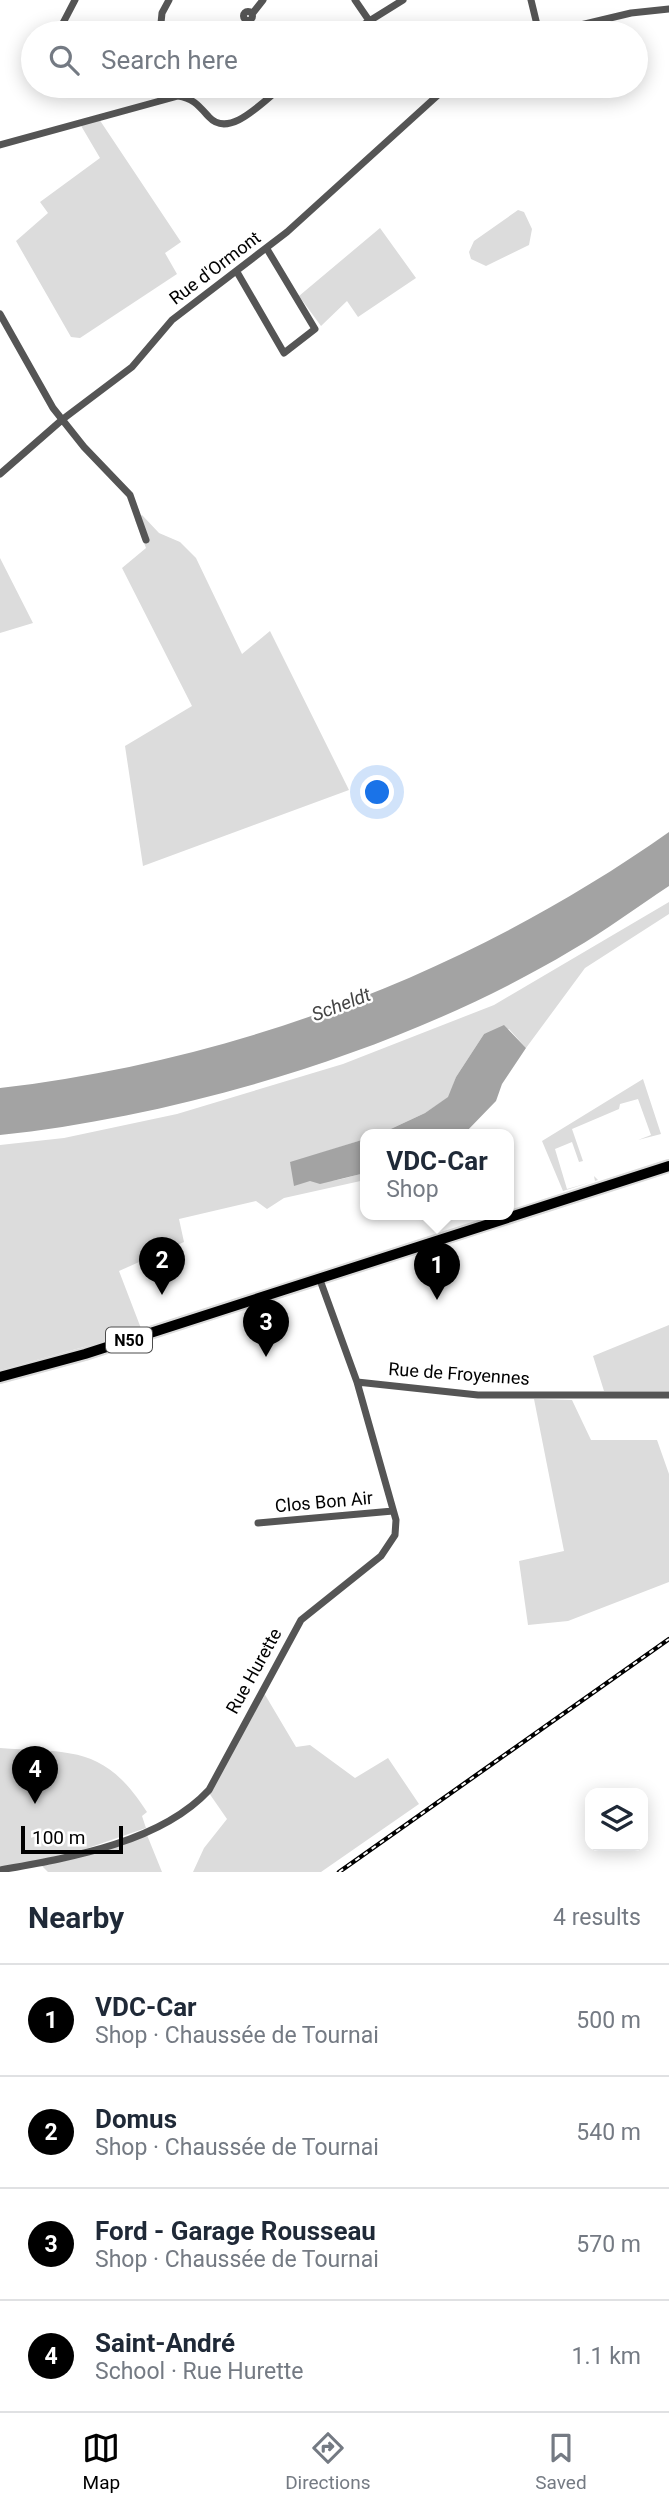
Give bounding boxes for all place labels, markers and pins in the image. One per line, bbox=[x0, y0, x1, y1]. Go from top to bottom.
pin: 2 bbox=[139, 1237, 185, 1295]
pin: 1 bbox=[414, 1242, 460, 1300]
pin: 3 bbox=[243, 1299, 289, 1357]
pin: 4 bbox=[12, 1746, 58, 1804]

